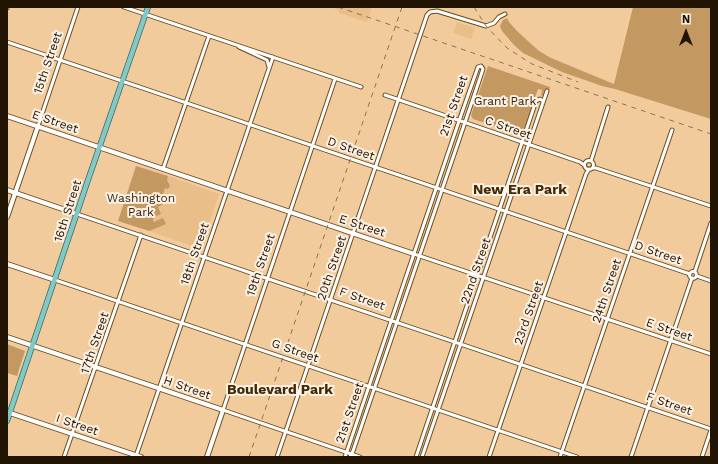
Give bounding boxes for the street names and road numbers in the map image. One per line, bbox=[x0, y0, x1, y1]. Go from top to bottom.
street label: 15th Street bbox=[31, 30, 65, 96]
street label: 21st Street bbox=[437, 74, 471, 138]
street label: E Street bbox=[30, 107, 80, 137]
street label: C Street bbox=[483, 113, 533, 143]
street label: D Street bbox=[326, 134, 376, 164]
street label: 16th Street bbox=[51, 178, 85, 244]
street label: E Street bbox=[337, 212, 387, 240]
street label: 18th Street bbox=[178, 221, 212, 287]
street label: 19th Street bbox=[244, 232, 278, 298]
street label: 20th Street bbox=[314, 234, 350, 302]
street label: 22nd Street bbox=[458, 236, 494, 306]
street label: D Street bbox=[633, 238, 683, 268]
street label: 24th Street bbox=[589, 257, 625, 325]
street label: 23rd Street bbox=[511, 279, 547, 347]
street label: F Street bbox=[337, 284, 387, 314]
street label: 17th Street bbox=[78, 310, 112, 376]
street label: E Street bbox=[644, 315, 694, 345]
street label: G Street bbox=[270, 336, 320, 366]
street label: H Street bbox=[161, 373, 213, 403]
street label: 21st Street bbox=[333, 381, 367, 445]
street label: F Street bbox=[644, 389, 694, 419]
street label: I Street bbox=[54, 411, 100, 439]

